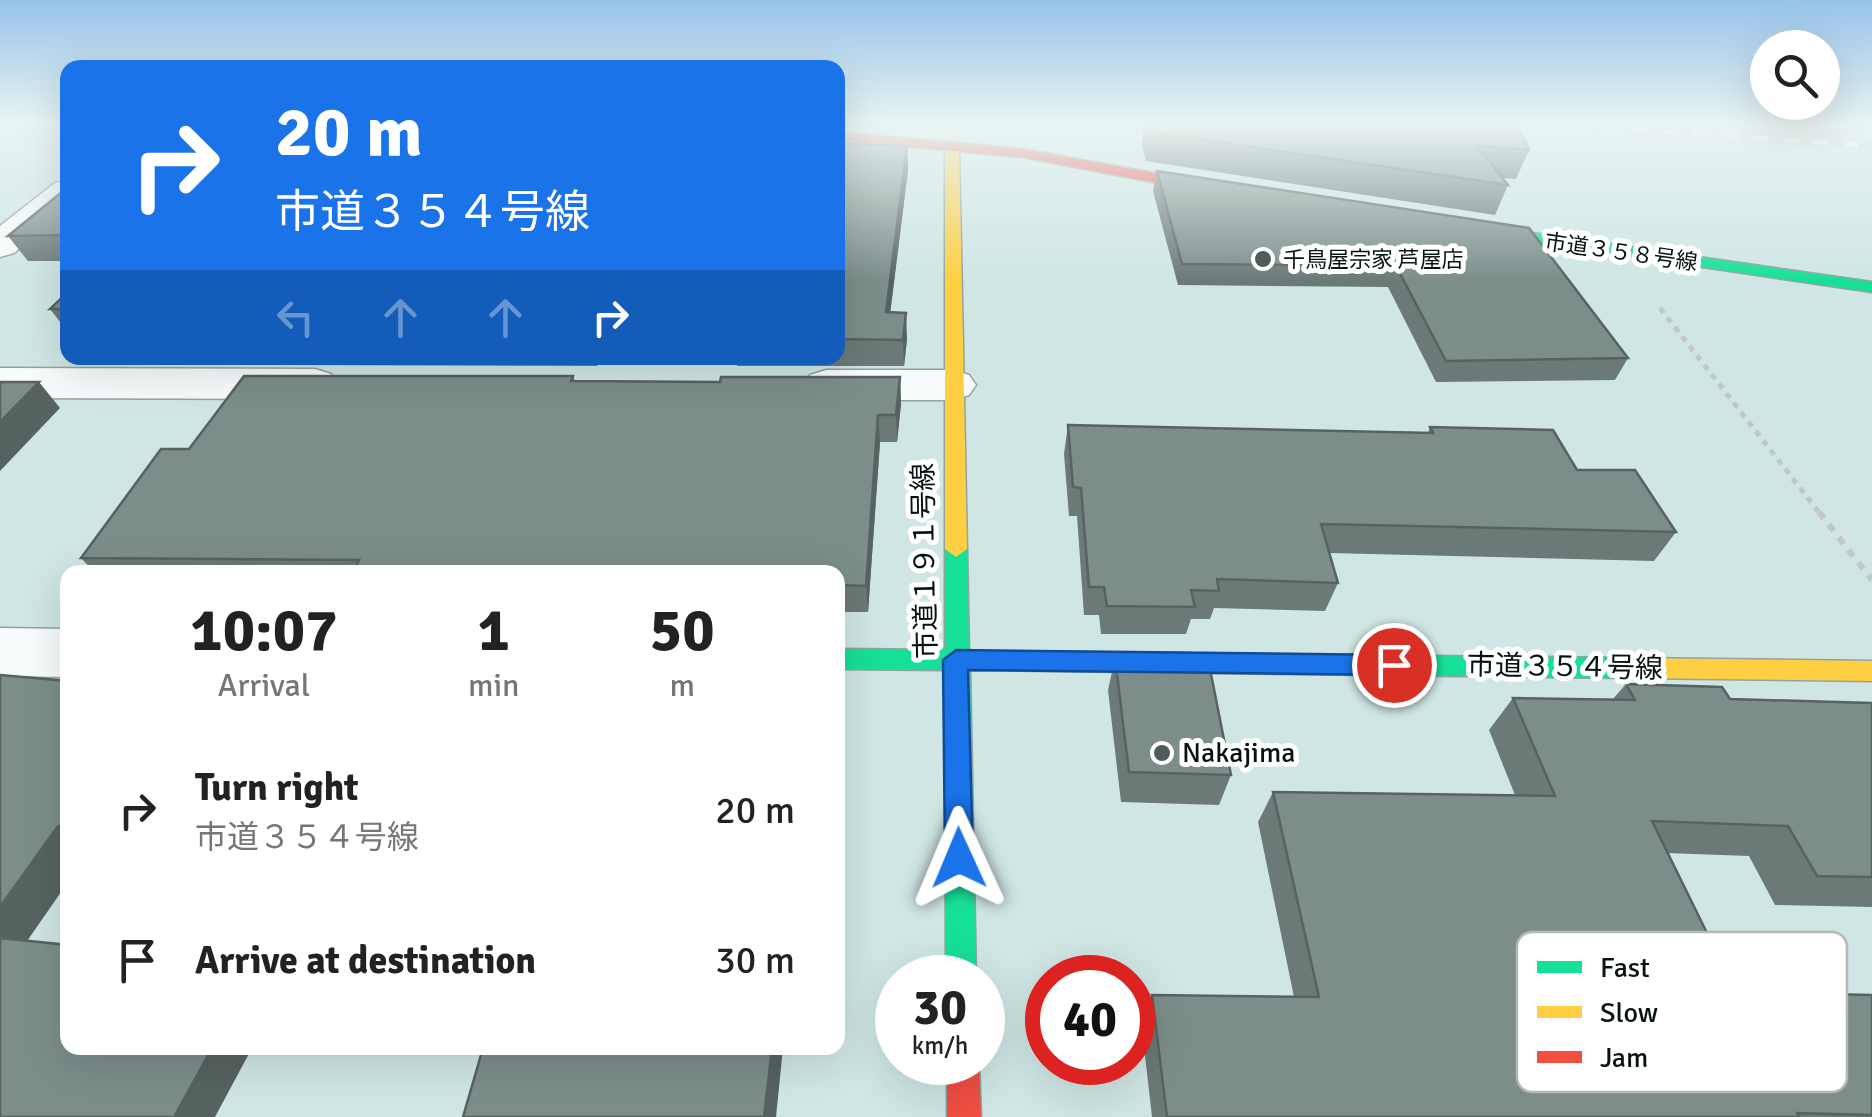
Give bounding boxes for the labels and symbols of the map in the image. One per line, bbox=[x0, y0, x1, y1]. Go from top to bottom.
street label: 市道３５８号線 bbox=[1543, 228, 1699, 276]
place label: 千鳥屋宗家 芦屋店 bbox=[1283, 246, 1464, 273]
marker: 千鳥屋宗家 芦屋店 bbox=[1252, 248, 1274, 270]
street label: 市道１９１号線 bbox=[906, 463, 944, 659]
pin bbox=[1352, 623, 1437, 708]
street label: 市道３５４号線 bbox=[1467, 648, 1663, 686]
place label: Nakajima bbox=[1182, 736, 1295, 770]
marker: Nakajima bbox=[1151, 742, 1173, 764]
position arrow bbox=[907, 806, 1011, 910]
legend bbox=[1517, 932, 1847, 1092]
text: Fast bbox=[1600, 951, 1650, 985]
speed limit sign: 40 bbox=[1025, 955, 1155, 1085]
text: Slow bbox=[1600, 996, 1658, 1030]
text: Jam bbox=[1600, 1041, 1648, 1075]

